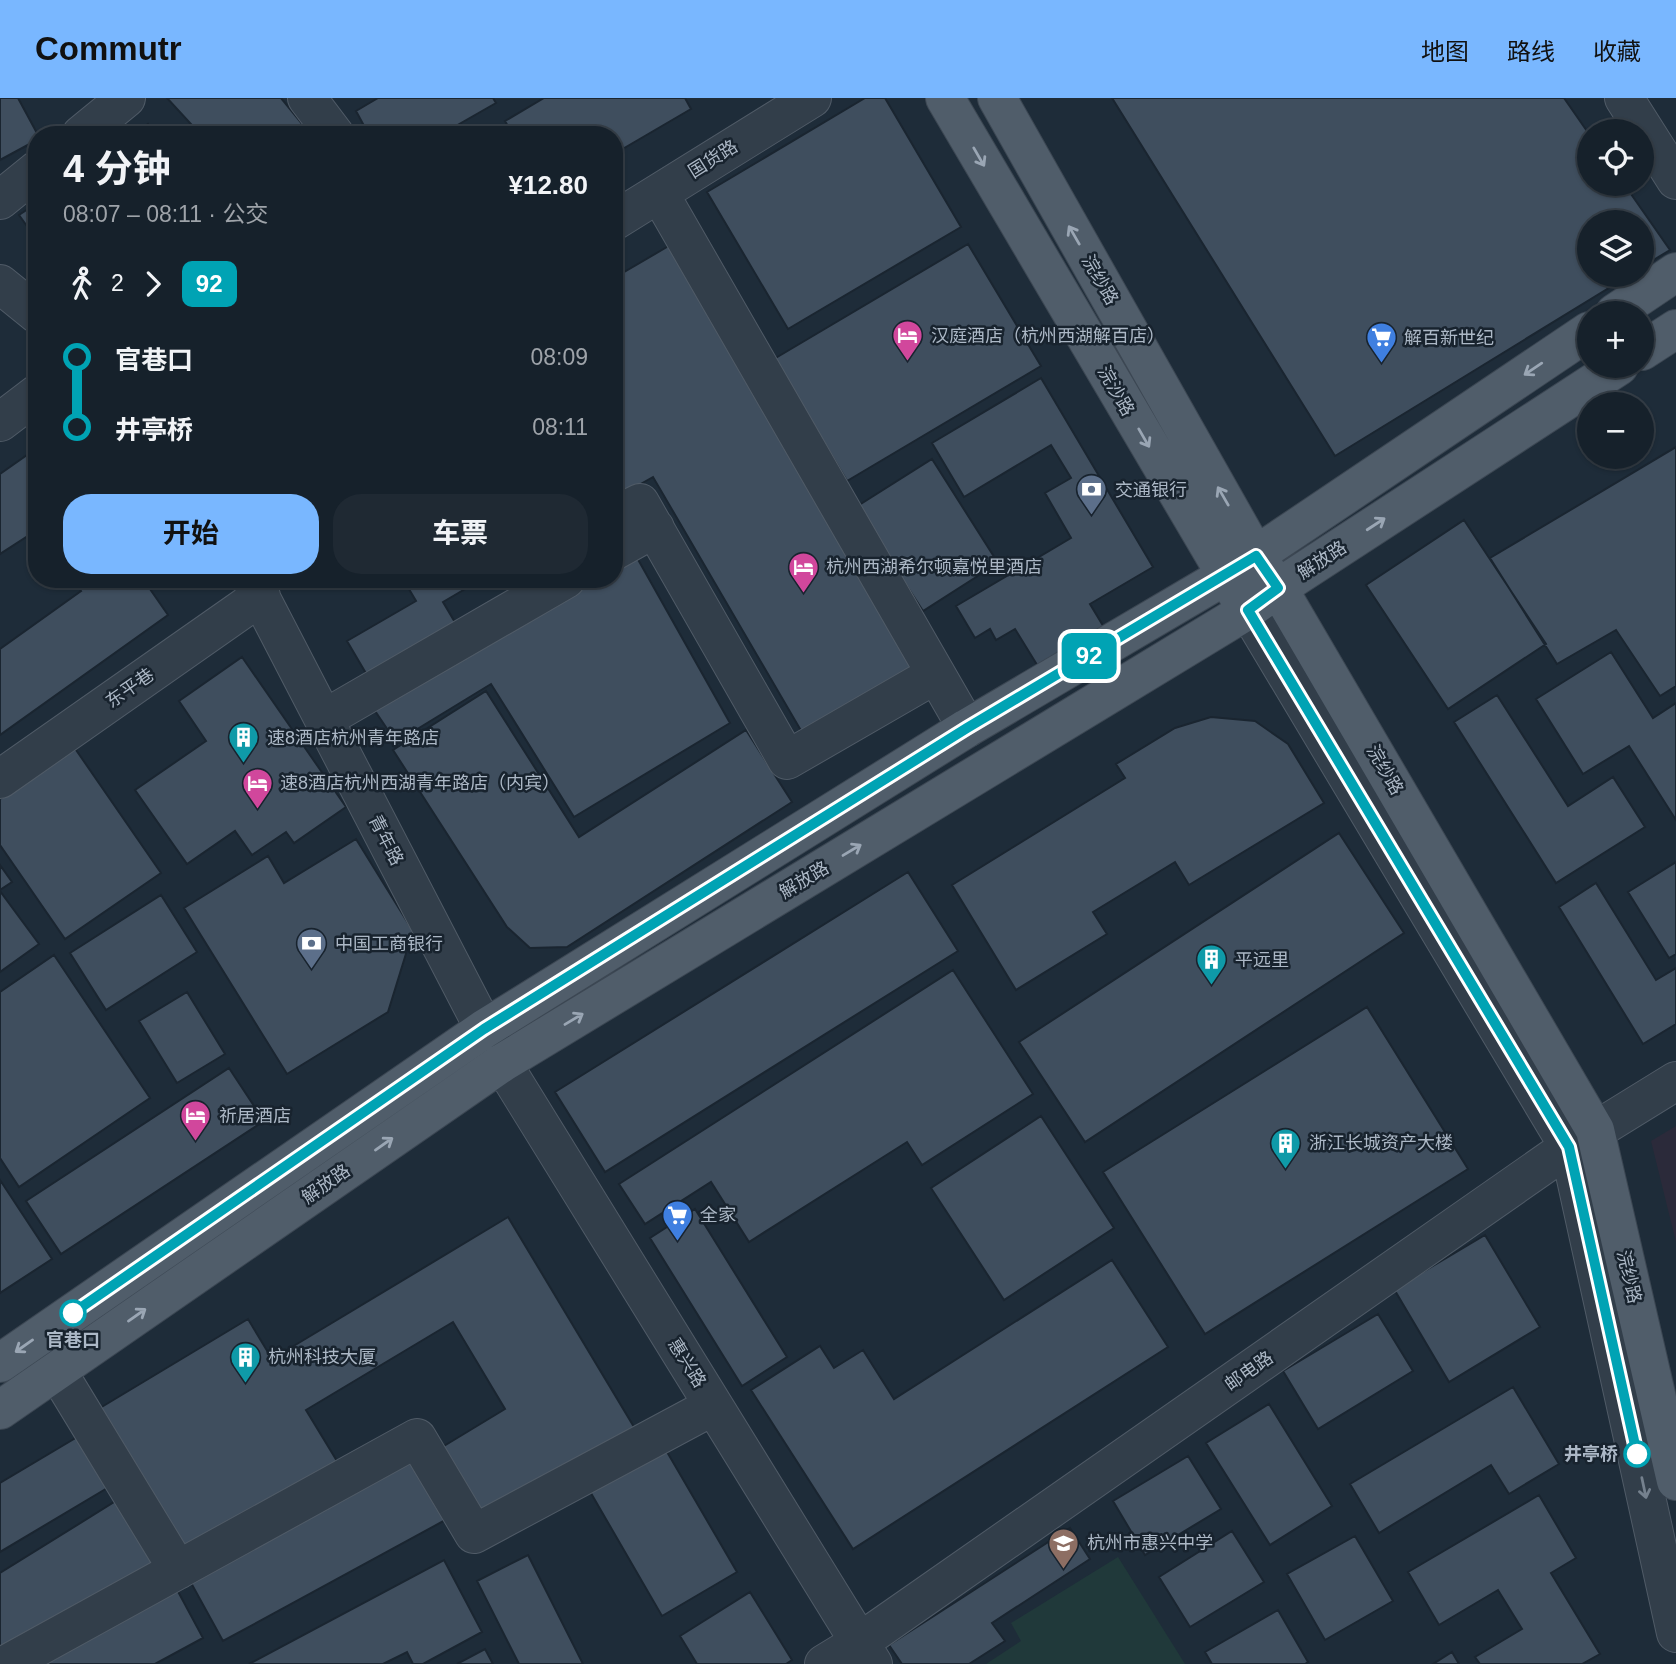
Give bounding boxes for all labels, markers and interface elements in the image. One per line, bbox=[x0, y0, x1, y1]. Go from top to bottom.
text: Commutr bbox=[35, 30, 182, 67]
text: 地图 bbox=[1421, 38, 1469, 65]
text: 路线 bbox=[1507, 38, 1555, 65]
text: 收藏 bbox=[1593, 38, 1641, 65]
map controls bbox=[1577, 119, 1654, 469]
button: locate bbox=[1577, 119, 1654, 196]
street label: 国货路 bbox=[685, 136, 741, 182]
one-way arrow bbox=[972, 146, 986, 166]
text: 4 分钟 bbox=[63, 148, 171, 190]
text: ¥12.80 bbox=[508, 170, 588, 200]
text: 08:07 – 08:11 · 公交 bbox=[63, 201, 268, 227]
button: layers bbox=[1577, 210, 1654, 287]
one-way arrow bbox=[1067, 225, 1081, 245]
street label: 浣纱路 bbox=[1078, 252, 1122, 308]
icon: walk bbox=[63, 265, 101, 303]
icon: forward bbox=[134, 265, 172, 303]
text: 2 bbox=[111, 270, 124, 296]
text: 92 bbox=[196, 270, 223, 297]
button: + bbox=[1577, 301, 1654, 378]
hotel icon: 汉庭酒店（杭州西湖解百店） bbox=[891, 319, 925, 363]
supermarket icon: 解百新世纪 bbox=[1364, 321, 1398, 365]
place label: 汉庭酒店（杭州西湖解百店） bbox=[931, 326, 1165, 346]
place label: 解百新世纪 bbox=[1404, 328, 1494, 348]
text: 08:09 bbox=[530, 344, 588, 370]
text: 官巷口 bbox=[115, 345, 193, 375]
one-way arrow bbox=[1523, 362, 1543, 376]
street label: 浣沙路 bbox=[1094, 363, 1138, 419]
button: − bbox=[1577, 392, 1654, 469]
text: 08:11 bbox=[532, 414, 588, 440]
text: 井亭桥 bbox=[115, 415, 193, 445]
one-way arrow bbox=[1137, 427, 1151, 447]
bank icon: 交通银行 bbox=[1075, 473, 1109, 517]
place label: 交通银行 bbox=[1115, 480, 1187, 500]
one-way arrow bbox=[1216, 487, 1230, 507]
button: 开始 bbox=[63, 494, 319, 574]
button: 车票 bbox=[333, 494, 588, 574]
one-way arrow bbox=[1366, 517, 1386, 531]
street label: 解放路 bbox=[1294, 537, 1350, 583]
hotel icon: 杭州西湖希尔顿嘉悦里酒店 bbox=[786, 550, 820, 594]
place label: 杭州西湖希尔顿嘉悦里酒店 bbox=[826, 557, 1042, 577]
line badge: 92 bbox=[1058, 633, 1120, 679]
text: 92 bbox=[1076, 642, 1102, 669]
street label: 东平巷 bbox=[102, 664, 158, 712]
building icon: 速8酒店杭州青年路店 bbox=[227, 721, 261, 765]
place label: 速8酒店杭州青年路店 bbox=[267, 728, 439, 748]
street label: 浣纱路 bbox=[1363, 742, 1407, 798]
hotel icon: 速8酒店杭州西湖青年路店（内宾） bbox=[240, 766, 274, 810]
place label: 速8酒店杭州西湖青年路店（内宾） bbox=[280, 773, 560, 793]
street label: 青年路 bbox=[365, 811, 407, 869]
one-way arrow bbox=[842, 843, 862, 857]
street label: 解放路 bbox=[776, 858, 832, 902]
bank icon: 中国工商银行 bbox=[295, 927, 329, 971]
place label: 中国工商银行 bbox=[335, 934, 443, 954]
building icon: 平远里 bbox=[1195, 943, 1229, 987]
place label: 平远里 bbox=[1235, 950, 1289, 970]
one-way arrow bbox=[564, 1012, 584, 1026]
hotel icon: 祈居酒店 bbox=[179, 1099, 213, 1143]
place label: 祈居酒店 bbox=[219, 1106, 291, 1126]
building icon: 浙江长城资产大楼 bbox=[1269, 1126, 1303, 1170]
place label: 浙江长城资产大楼 bbox=[1309, 1133, 1453, 1153]
one-way arrow bbox=[374, 1137, 393, 1151]
street label: 解放路 bbox=[298, 1160, 354, 1208]
supermarket icon: 全家 bbox=[660, 1198, 694, 1242]
place label: 全家 bbox=[700, 1205, 736, 1225]
street label: 浣纱路 bbox=[1613, 1248, 1645, 1306]
marker: 官巷口 bbox=[60, 1300, 86, 1326]
one-way arrow bbox=[127, 1308, 146, 1322]
place label: 官巷口 bbox=[46, 1330, 100, 1350]
street label: 惠兴路 bbox=[664, 1335, 710, 1391]
one-way arrow bbox=[15, 1339, 34, 1353]
building icon: 杭州科技大厦 bbox=[228, 1340, 262, 1384]
place label: 杭州科技大厦 bbox=[268, 1347, 376, 1367]
street label: 邮电路 bbox=[1221, 1347, 1277, 1395]
marker: 井亭桥 bbox=[1624, 1441, 1650, 1467]
place label: 井亭桥 bbox=[1564, 1444, 1618, 1464]
one-way arrow bbox=[1638, 1476, 1652, 1499]
school or university icon: 杭州市惠兴中学 bbox=[1047, 1526, 1081, 1570]
place label: 杭州市惠兴中学 bbox=[1087, 1533, 1213, 1553]

